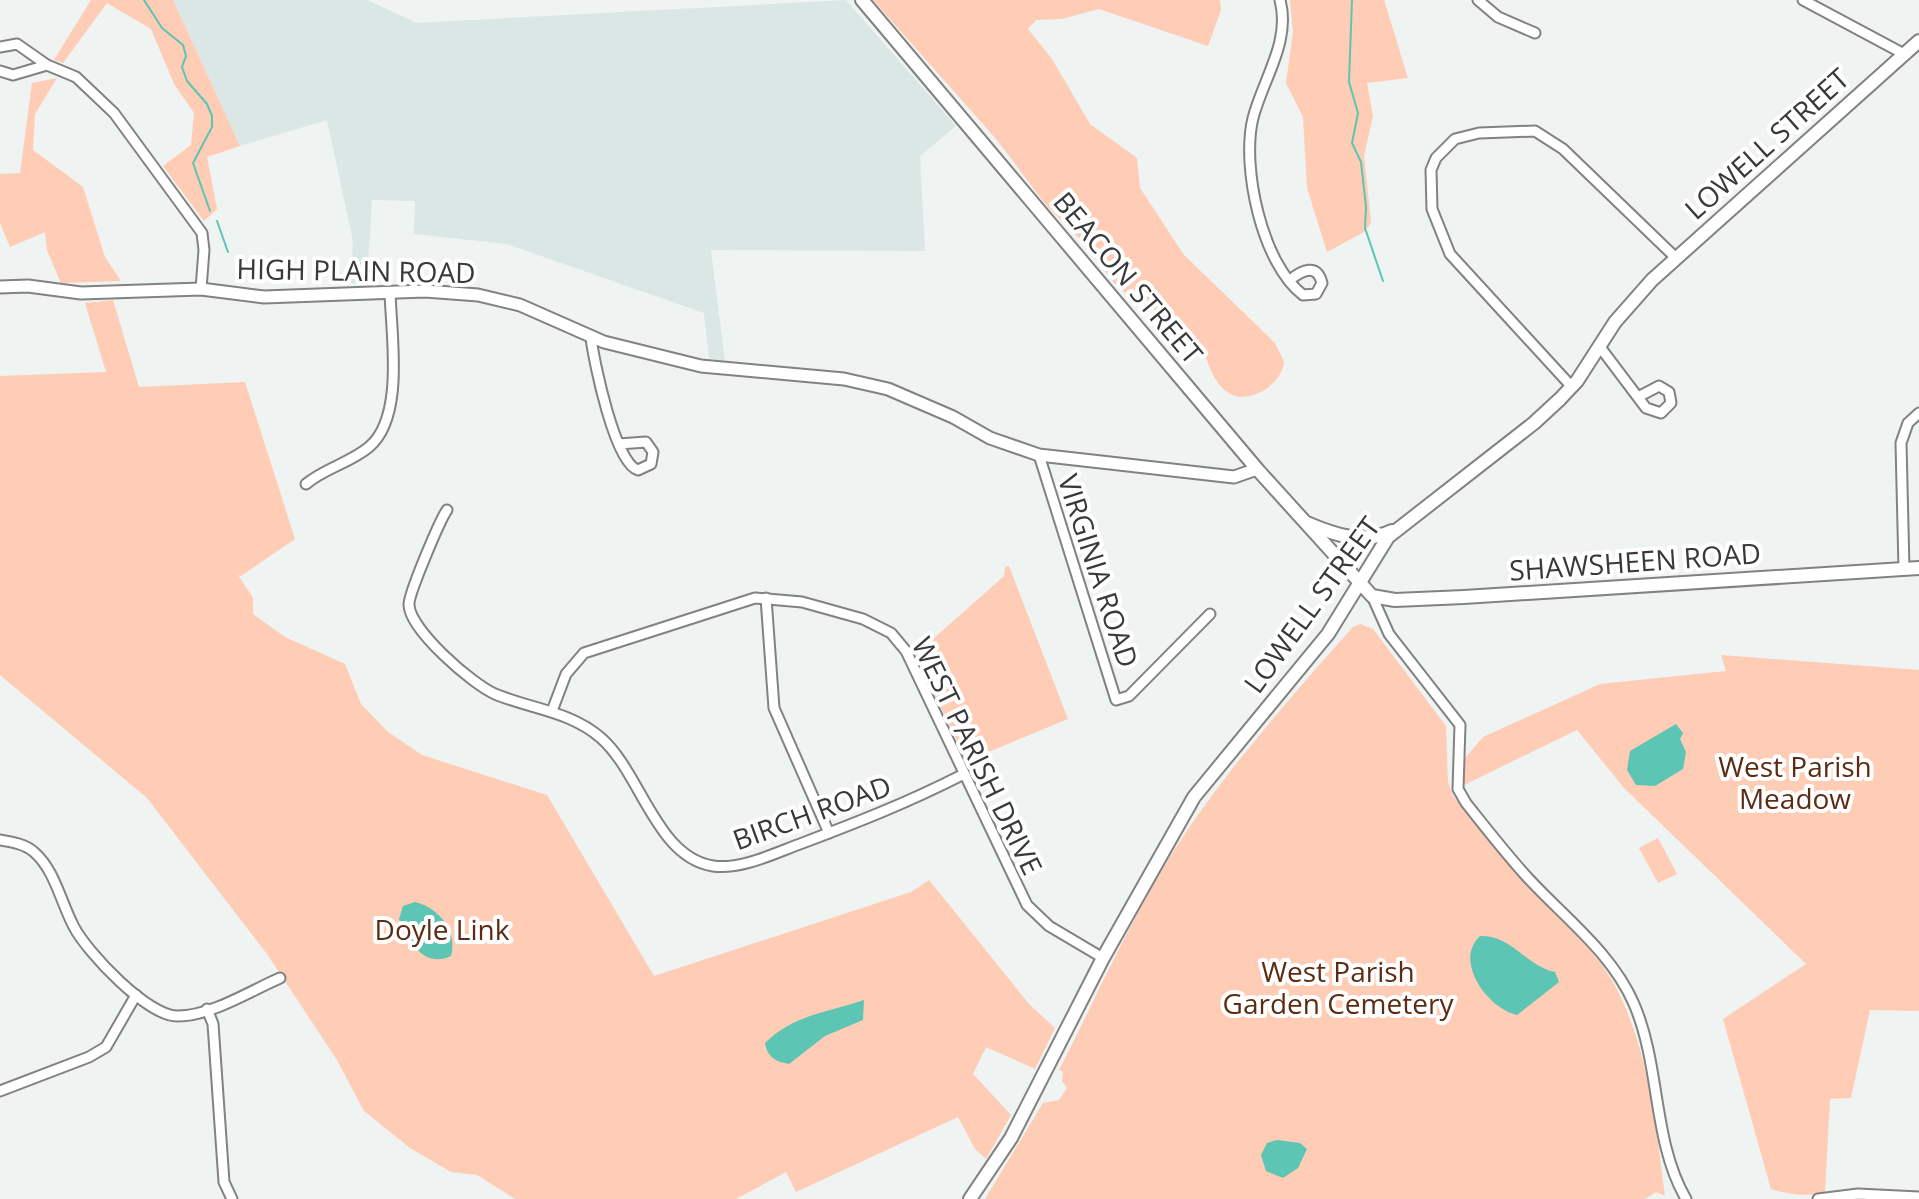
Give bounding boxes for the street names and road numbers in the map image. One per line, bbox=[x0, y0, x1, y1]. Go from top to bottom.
street label: LOWELL STREET bbox=[1676, 59, 1857, 227]
street label: BEACON STREET bbox=[1046, 183, 1212, 372]
street label: HIGH PLAIN ROAD bbox=[236, 249, 476, 291]
street label: VIRGINIA ROAD bbox=[1050, 469, 1148, 672]
street label: LOWELL STREET bbox=[1234, 508, 1388, 700]
street label: SHAWSHEEN ROAD bbox=[1508, 533, 1762, 589]
street label: WEST PARISH DRIVE bbox=[904, 630, 1052, 881]
street label: BIRCH ROAD bbox=[727, 766, 896, 858]

